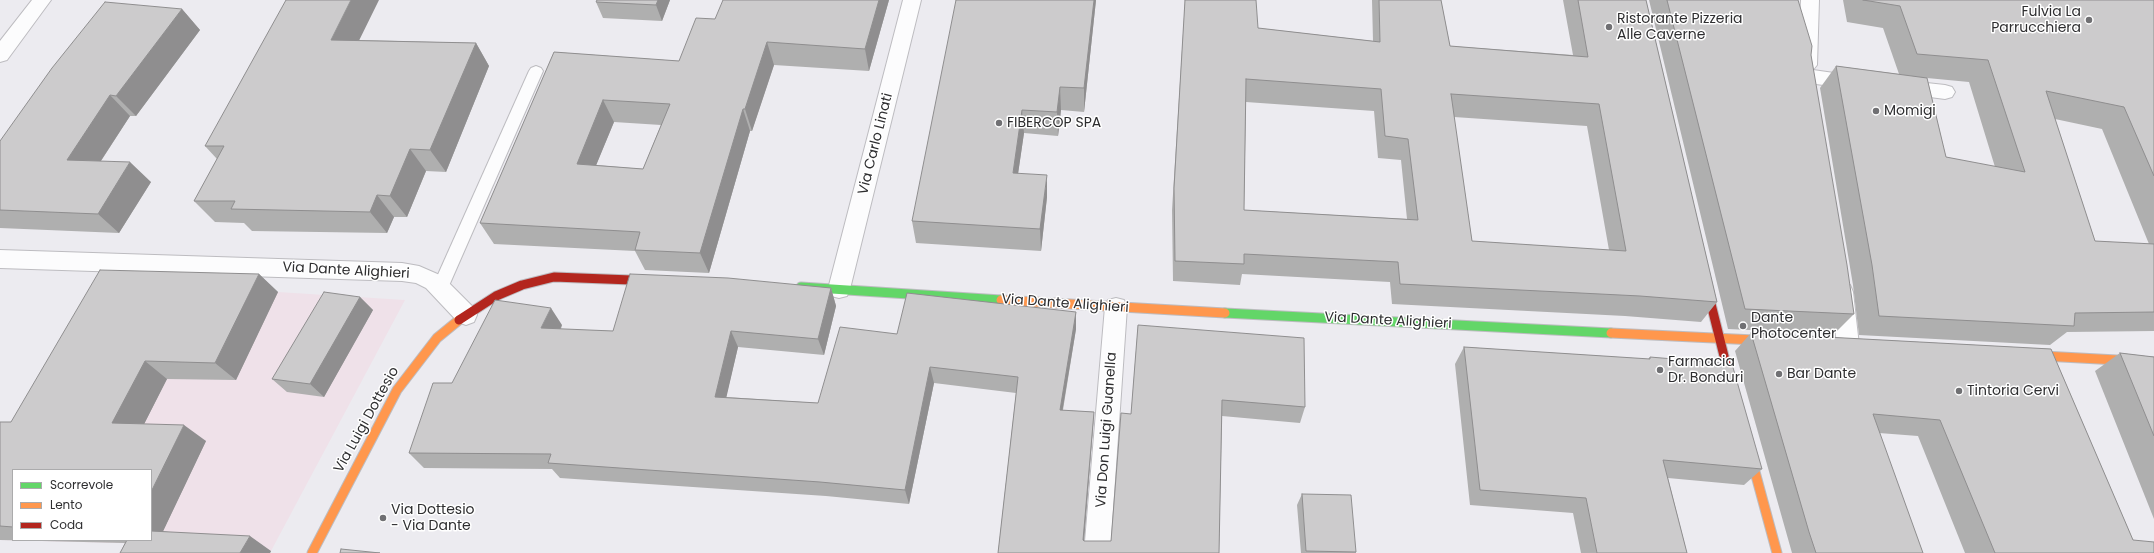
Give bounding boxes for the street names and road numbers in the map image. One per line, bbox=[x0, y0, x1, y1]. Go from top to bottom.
street label: Via Carlo Linati bbox=[855, 91, 897, 197]
street label: Via Dante Alighieri bbox=[282, 259, 410, 283]
street label: Via Dante Alighieri bbox=[1001, 291, 1129, 317]
street label: Via Dante Alighieri bbox=[1324, 309, 1452, 333]
street label: Via Don Luigi Guanella bbox=[1093, 352, 1121, 508]
street label: Via Luigi Dottesio bbox=[331, 364, 403, 476]

